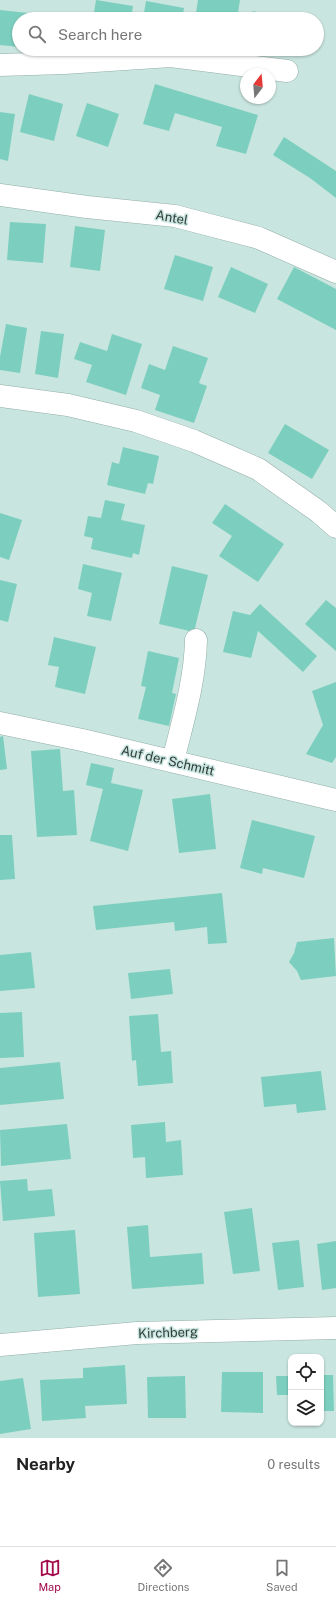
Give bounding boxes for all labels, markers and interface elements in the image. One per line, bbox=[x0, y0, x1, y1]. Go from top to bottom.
search box bbox=[12, 12, 324, 56]
icon: search bbox=[26, 23, 48, 45]
text: Search here bbox=[58, 26, 142, 43]
north arrow bbox=[240, 68, 276, 104]
street label: Antel bbox=[155, 207, 189, 228]
street label: Auf der Schmitt bbox=[120, 742, 216, 779]
street label: Kirchberg bbox=[138, 1324, 198, 1341]
map controls bbox=[288, 1354, 324, 1426]
button: locate bbox=[288, 1354, 324, 1390]
button: layers bbox=[288, 1390, 324, 1426]
text: Nearby bbox=[16, 1454, 75, 1474]
text: 0 results bbox=[267, 1457, 320, 1472]
tab: Map bbox=[38, 1557, 61, 1593]
tab: Directions bbox=[138, 1557, 189, 1593]
tab: Saved bbox=[266, 1557, 298, 1593]

